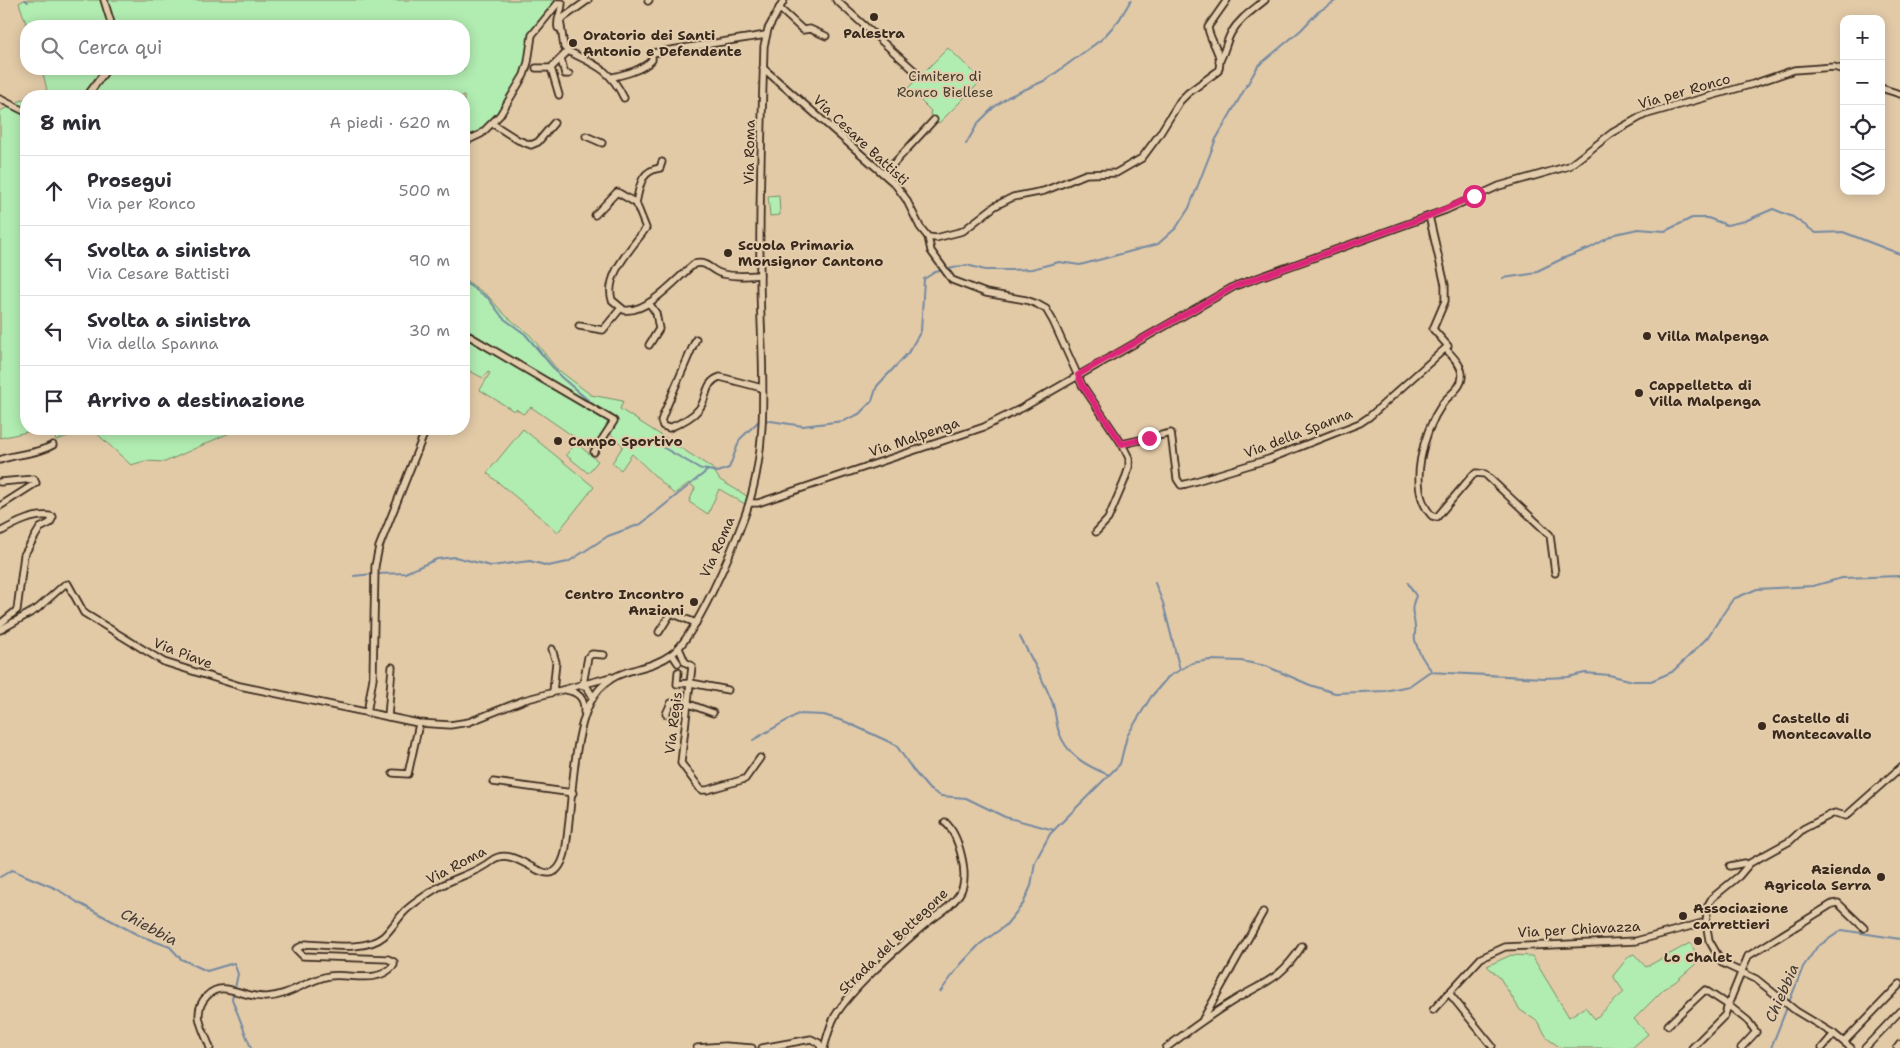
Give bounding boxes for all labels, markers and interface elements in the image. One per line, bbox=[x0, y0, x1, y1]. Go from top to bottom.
marker: Palestra bbox=[868, 11, 880, 23]
map controls bbox=[1840, 15, 1885, 195]
button: + bbox=[1840, 15, 1885, 60]
search box bbox=[20, 20, 470, 75]
place label: Palestra bbox=[843, 24, 905, 42]
place label: Oratorio dei Santi Antonio e Defendente bbox=[583, 26, 742, 60]
icon: search bbox=[38, 34, 66, 62]
text: Cerca qui bbox=[78, 35, 162, 60]
marker: Oratorio dei Santi Antonio e Defendente bbox=[567, 37, 579, 49]
button: − bbox=[1840, 60, 1885, 105]
park label: Cimitero di Ronco Biellese bbox=[897, 67, 993, 101]
street label: Via per Ronco bbox=[1636, 69, 1732, 113]
street label: Via Cesare Battisti bbox=[809, 91, 913, 189]
button: locate bbox=[1840, 105, 1885, 150]
text: 8 min bbox=[40, 109, 101, 137]
text: A piedi · 620 m bbox=[330, 112, 450, 133]
street label: Via Roma bbox=[739, 119, 759, 185]
button: layers bbox=[1840, 150, 1885, 195]
text: Prosegui bbox=[87, 168, 172, 193]
icon: ahead bbox=[40, 177, 68, 205]
text: 500 m bbox=[399, 180, 450, 201]
route start bbox=[1463, 185, 1486, 208]
text: Via per Ronco bbox=[87, 193, 196, 214]
place label: Scuola Primaria Monsignor Cantono bbox=[738, 236, 883, 270]
text: Svolta a sinistra bbox=[87, 238, 250, 263]
icon: left bbox=[40, 247, 68, 275]
marker: Scuola Primaria Monsignor Cantono bbox=[722, 247, 734, 259]
text: 90 m bbox=[409, 250, 450, 271]
text: Via Cesare Battisti bbox=[87, 263, 230, 284]
text: Svolta a sinistra bbox=[87, 308, 250, 333]
icon: left bbox=[40, 317, 68, 345]
text: 30 m bbox=[409, 320, 450, 341]
place label: Villa Malpenga bbox=[1657, 327, 1769, 345]
marker: Villa Malpenga bbox=[1641, 330, 1653, 342]
text: Via della Spanna bbox=[87, 333, 218, 354]
place label: Cappelletta di Villa Malpenga bbox=[1649, 376, 1761, 410]
icon: arrive bbox=[40, 387, 68, 415]
marker: Cappelletta di Villa Malpenga bbox=[1633, 387, 1645, 399]
text: Arrivo a destinazione bbox=[87, 388, 305, 413]
street label: Via della Spanna bbox=[1241, 404, 1355, 462]
street label: Via Malpenga bbox=[866, 413, 962, 461]
route end bbox=[1138, 427, 1161, 450]
place label: Campo Sportivo bbox=[568, 432, 683, 450]
marker: Campo Sportivo bbox=[552, 435, 564, 447]
street label: Via Roma bbox=[696, 513, 739, 580]
place label: Centro Incontro Anziani bbox=[565, 585, 684, 619]
marker: Centro Incontro Anziani bbox=[688, 596, 700, 608]
street label: Via Piave bbox=[151, 634, 215, 673]
street label: Via Regis bbox=[660, 691, 686, 755]
place label: Castello di Montecavallo bbox=[1772, 709, 1872, 743]
marker: Castello di Montecavallo bbox=[1756, 720, 1768, 732]
street label: Via Roma bbox=[423, 842, 489, 888]
place label: Azienda Agricola Serra bbox=[1764, 860, 1871, 894]
marker: Azienda Agricola Serra bbox=[1875, 871, 1887, 883]
street label: Strada del Bottegone bbox=[835, 884, 951, 998]
place label: Associazione carrettieri bbox=[1693, 899, 1788, 933]
water label: Chiebbia bbox=[117, 904, 181, 950]
marker: Associazione carrettieri bbox=[1677, 910, 1689, 922]
street label: Via per Chiavazza bbox=[1517, 917, 1641, 941]
marker: Lo Chalet bbox=[1692, 935, 1704, 947]
place label: Lo Chalet bbox=[1664, 948, 1732, 966]
water label: Chiebbia bbox=[1760, 961, 1804, 1025]

